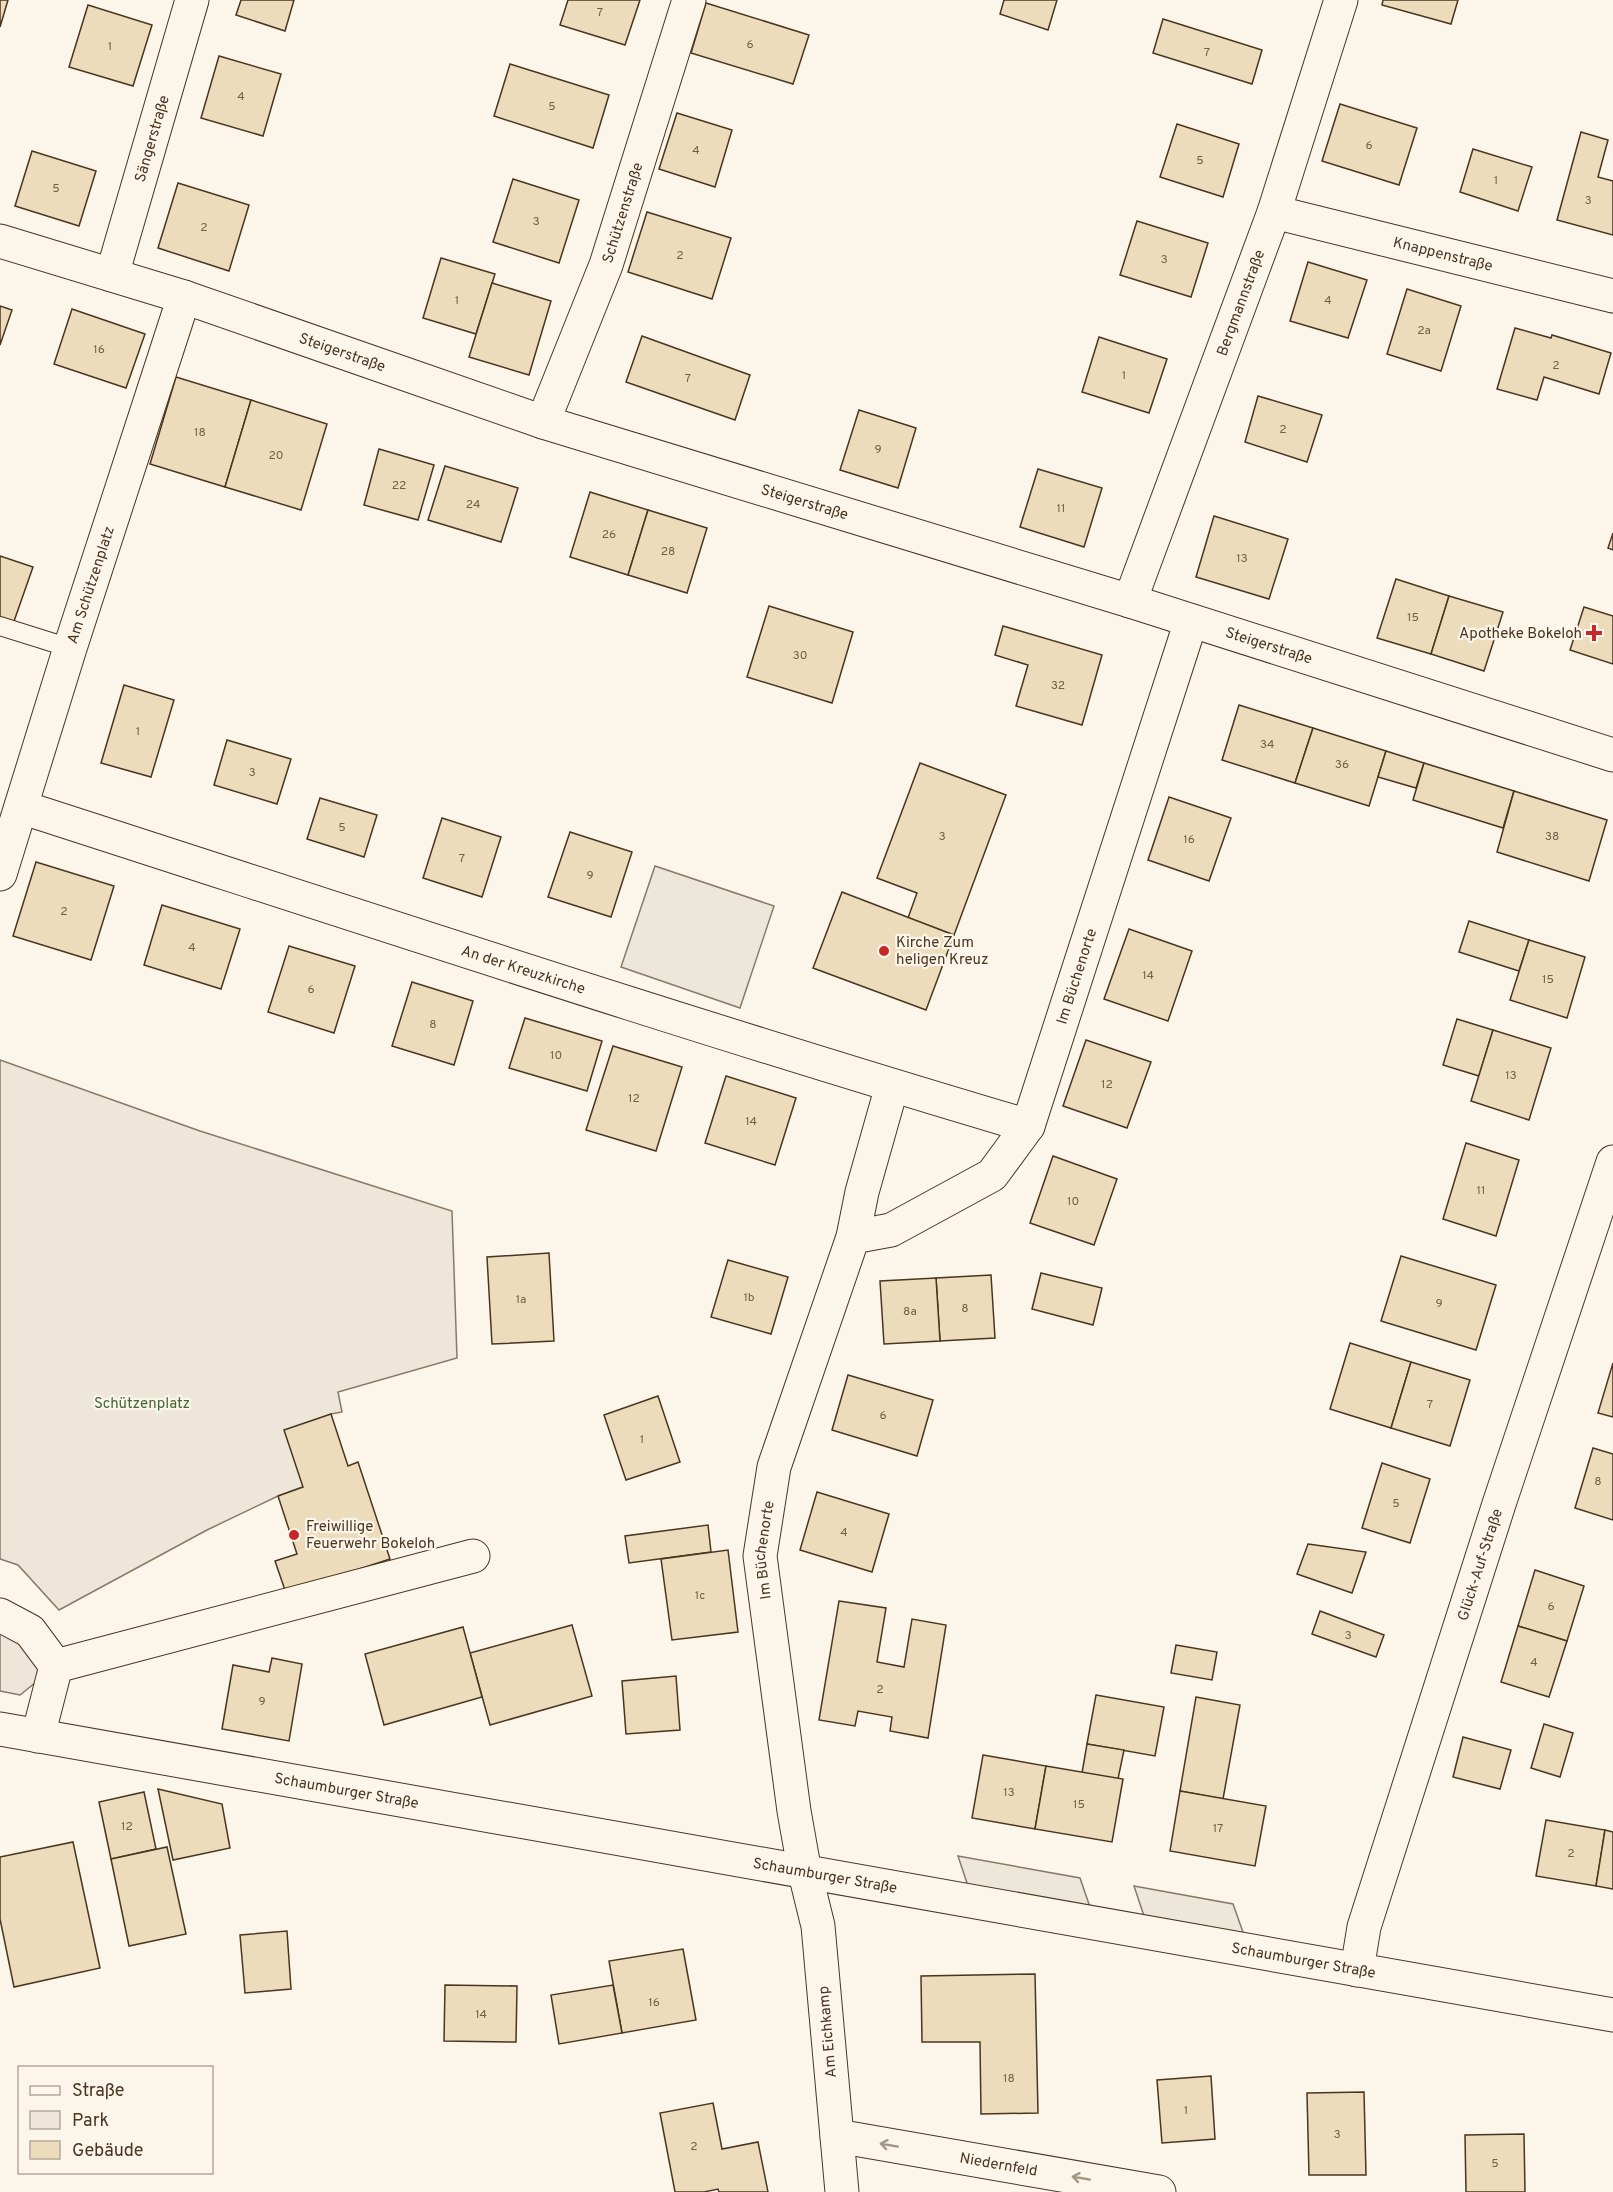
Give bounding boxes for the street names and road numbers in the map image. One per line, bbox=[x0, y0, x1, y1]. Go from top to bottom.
street label: Sängerstraße bbox=[131, 93, 175, 185]
street label: Schützenstraße bbox=[599, 160, 649, 266]
street label: Knappenstraße bbox=[1391, 234, 1494, 277]
street label: Bergmannstraße bbox=[1213, 247, 1270, 359]
street label: Steigerstraße bbox=[296, 330, 388, 377]
street label: Steigerstraße bbox=[758, 481, 850, 525]
street label: Am Schützenplatz bbox=[64, 524, 120, 647]
street label: Steigerstraße bbox=[1223, 624, 1314, 670]
street label: Im Büchenorte bbox=[1053, 926, 1102, 1027]
street label: An der Kreuzkirche bbox=[458, 942, 587, 1000]
street label: Im Büchenorte bbox=[752, 1499, 780, 1600]
street label: Glück-Auf-Straße bbox=[1454, 1507, 1508, 1623]
street label: Schaumburger Straße bbox=[273, 1770, 420, 1814]
street label: Schaumburger Straße bbox=[751, 1855, 898, 1899]
street label: Schaumburger Straße bbox=[1230, 1940, 1377, 1984]
street label: Am Eichkamp bbox=[815, 1985, 842, 2079]
street label: Niedernfeld bbox=[958, 2149, 1039, 2182]

